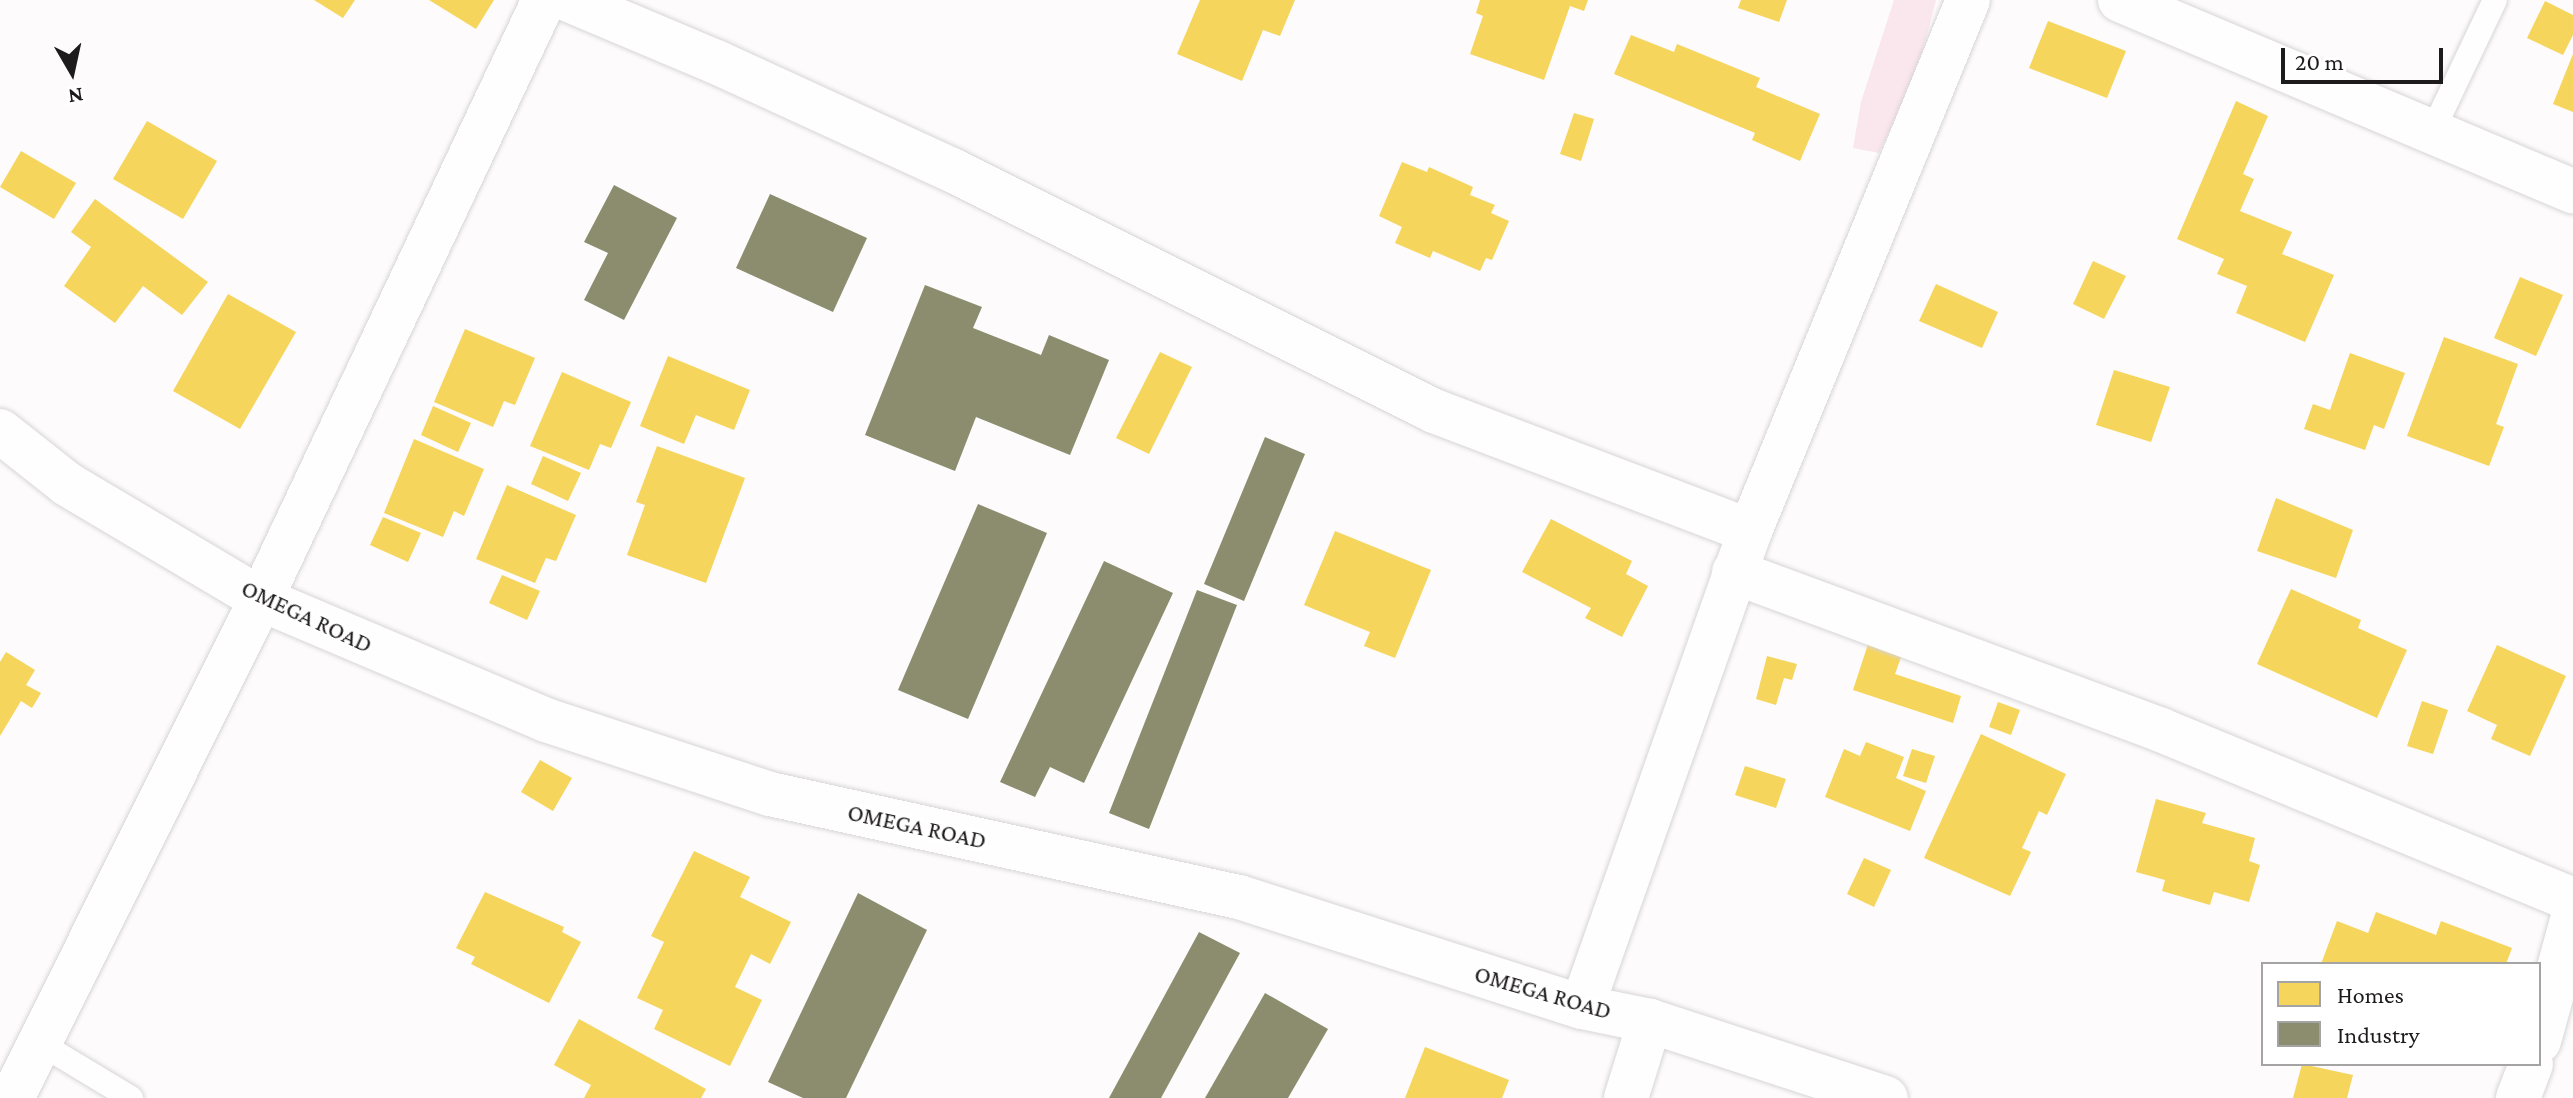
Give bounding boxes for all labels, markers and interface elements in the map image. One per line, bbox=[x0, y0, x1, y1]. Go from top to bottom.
north arrow bbox=[32, 32, 112, 112]
scale bar bbox=[2285, 32, 2447, 82]
text: 20 m bbox=[2295, 48, 2344, 75]
text: N bbox=[66, 83, 85, 110]
street label: OMEGA ROAD bbox=[237, 573, 377, 659]
street label: OMEGA ROAD bbox=[845, 797, 989, 855]
street label: OMEGA ROAD bbox=[1471, 959, 1615, 1025]
legend bbox=[2261, 962, 2541, 1066]
text: Homes bbox=[2337, 981, 2404, 1008]
text: Industry bbox=[2337, 1021, 2420, 1048]

